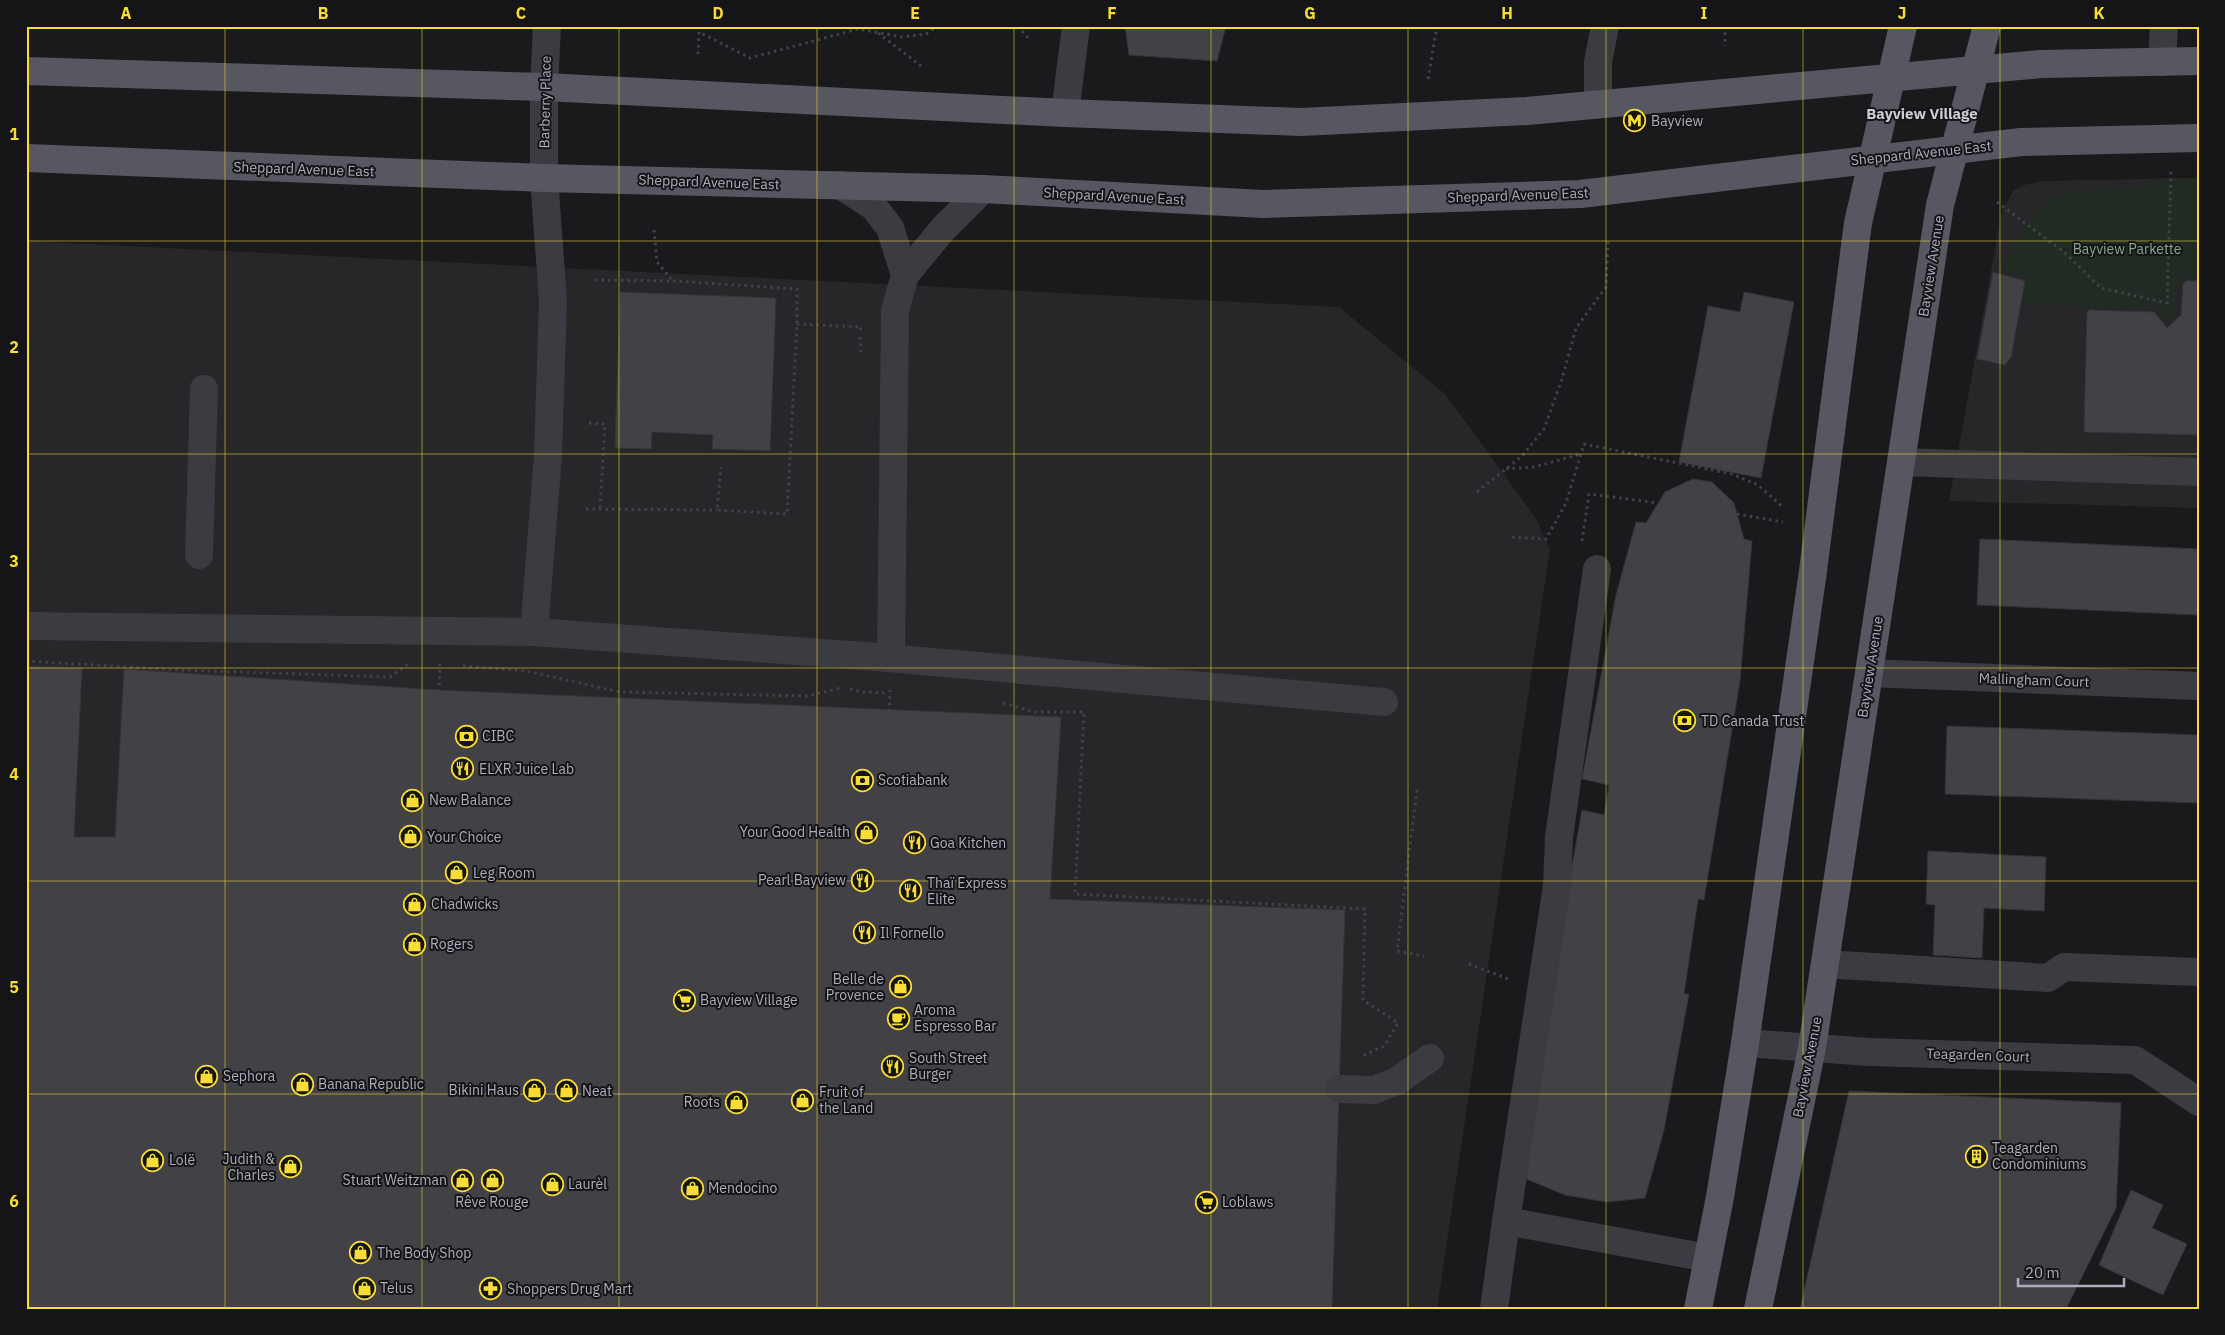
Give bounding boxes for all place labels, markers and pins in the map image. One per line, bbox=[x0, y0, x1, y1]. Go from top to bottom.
metro station icon: Bayview bbox=[1623, 109, 1647, 133]
place label: Bayview bbox=[1651, 112, 1704, 130]
bank icon: TD Canada Trust bbox=[1673, 709, 1697, 733]
place label: TD Canada Trust bbox=[1701, 712, 1804, 730]
bank icon: CIBC bbox=[454, 724, 478, 748]
place label: CIBC bbox=[482, 727, 514, 745]
restaurant icon: ELXR Juice Lab bbox=[451, 757, 475, 781]
place label: ELXR Juice Lab bbox=[479, 760, 574, 778]
bank icon: Scotiabank bbox=[850, 768, 874, 792]
place label: Scotiabank bbox=[878, 771, 948, 789]
shop icon: New Balance bbox=[401, 788, 425, 812]
place label: New Balance bbox=[429, 791, 511, 809]
shop icon: Your Good Health bbox=[854, 820, 878, 844]
place label: Your Good Health bbox=[740, 823, 850, 841]
shop icon: Your Choice bbox=[399, 825, 423, 849]
place label: Your Choice bbox=[427, 828, 502, 846]
restaurant icon: Goa Kitchen bbox=[902, 831, 926, 855]
place label: Goa Kitchen bbox=[930, 834, 1006, 852]
shop icon: Leg Room bbox=[445, 861, 469, 885]
place label: Leg Room bbox=[473, 864, 535, 882]
restaurant icon: Pearl Bayview bbox=[850, 868, 874, 892]
place label: Pearl Bayview bbox=[758, 871, 846, 889]
place label: Thaï Express Elite bbox=[927, 874, 1007, 908]
restaurant icon: Thaï Express Elite bbox=[899, 879, 923, 903]
shop icon: Chadwicks bbox=[403, 892, 427, 916]
place label: Chadwicks bbox=[431, 895, 499, 913]
restaurant icon: Il Fornello bbox=[852, 921, 876, 945]
place label: Il Fornello bbox=[880, 924, 944, 942]
shop icon: Rogers bbox=[402, 932, 426, 956]
place label: Rogers bbox=[430, 935, 474, 953]
place label: Belle de Provence bbox=[826, 970, 884, 1004]
shop icon: Belle de Provence bbox=[888, 975, 912, 999]
supermarket icon: Bayview Village bbox=[672, 988, 696, 1012]
place label: Bayview Village bbox=[700, 991, 798, 1009]
place label: Aroma Espresso Bar bbox=[914, 1001, 996, 1035]
cafe icon: Aroma Espresso Bar bbox=[886, 1006, 910, 1030]
place label: South Street Burger bbox=[909, 1049, 988, 1083]
restaurant icon: South Street Burger bbox=[881, 1054, 905, 1078]
shop icon: Sephora bbox=[195, 1064, 219, 1088]
place label: Sephora bbox=[223, 1067, 276, 1085]
shop icon: Banana Republic bbox=[290, 1072, 314, 1096]
place label: Banana Republic bbox=[318, 1075, 424, 1093]
shop icon: Bikini Haus bbox=[523, 1078, 547, 1102]
shop icon: Neat bbox=[554, 1079, 578, 1103]
place label: Bikini Haus bbox=[449, 1081, 519, 1099]
place label: Neat bbox=[582, 1082, 612, 1100]
place label: Fruit of the Land bbox=[819, 1083, 873, 1117]
shop icon: Fruit of the Land bbox=[791, 1088, 815, 1112]
shop icon: Roots bbox=[724, 1090, 748, 1114]
place label: Roots bbox=[684, 1093, 720, 1111]
place label: Teagarden Condominiums bbox=[1992, 1139, 2087, 1173]
building icon: Teagarden Condominiums bbox=[1964, 1144, 1988, 1168]
shop icon: Lolë bbox=[141, 1148, 165, 1172]
place label: Judith & Charles bbox=[222, 1150, 275, 1184]
place label: Lolë bbox=[169, 1151, 196, 1169]
shop icon: Judith & Charles bbox=[279, 1155, 303, 1179]
shop icon: Stuart Weitzman bbox=[451, 1168, 475, 1192]
shop icon: Rêve Rouge bbox=[480, 1168, 504, 1192]
place label: Stuart Weitzman bbox=[343, 1171, 447, 1189]
shop icon: Laurèl bbox=[540, 1172, 564, 1196]
place label: Laurèl bbox=[568, 1175, 607, 1193]
shop icon: Mendocino bbox=[680, 1176, 704, 1200]
place label: Mendocino bbox=[708, 1179, 777, 1197]
supermarket icon: Loblaws bbox=[1194, 1190, 1218, 1214]
place label: Rêve Rouge bbox=[455, 1193, 529, 1211]
place label: Loblaws bbox=[1222, 1193, 1274, 1211]
shop icon: The Body Shop bbox=[349, 1241, 373, 1265]
place label: The Body Shop bbox=[377, 1244, 471, 1262]
shop icon: Telus bbox=[352, 1276, 376, 1300]
pharmacy icon: Shoppers Drug Mart bbox=[479, 1277, 503, 1301]
place label: Telus bbox=[380, 1279, 414, 1297]
place label: Shoppers Drug Mart bbox=[507, 1280, 632, 1298]

